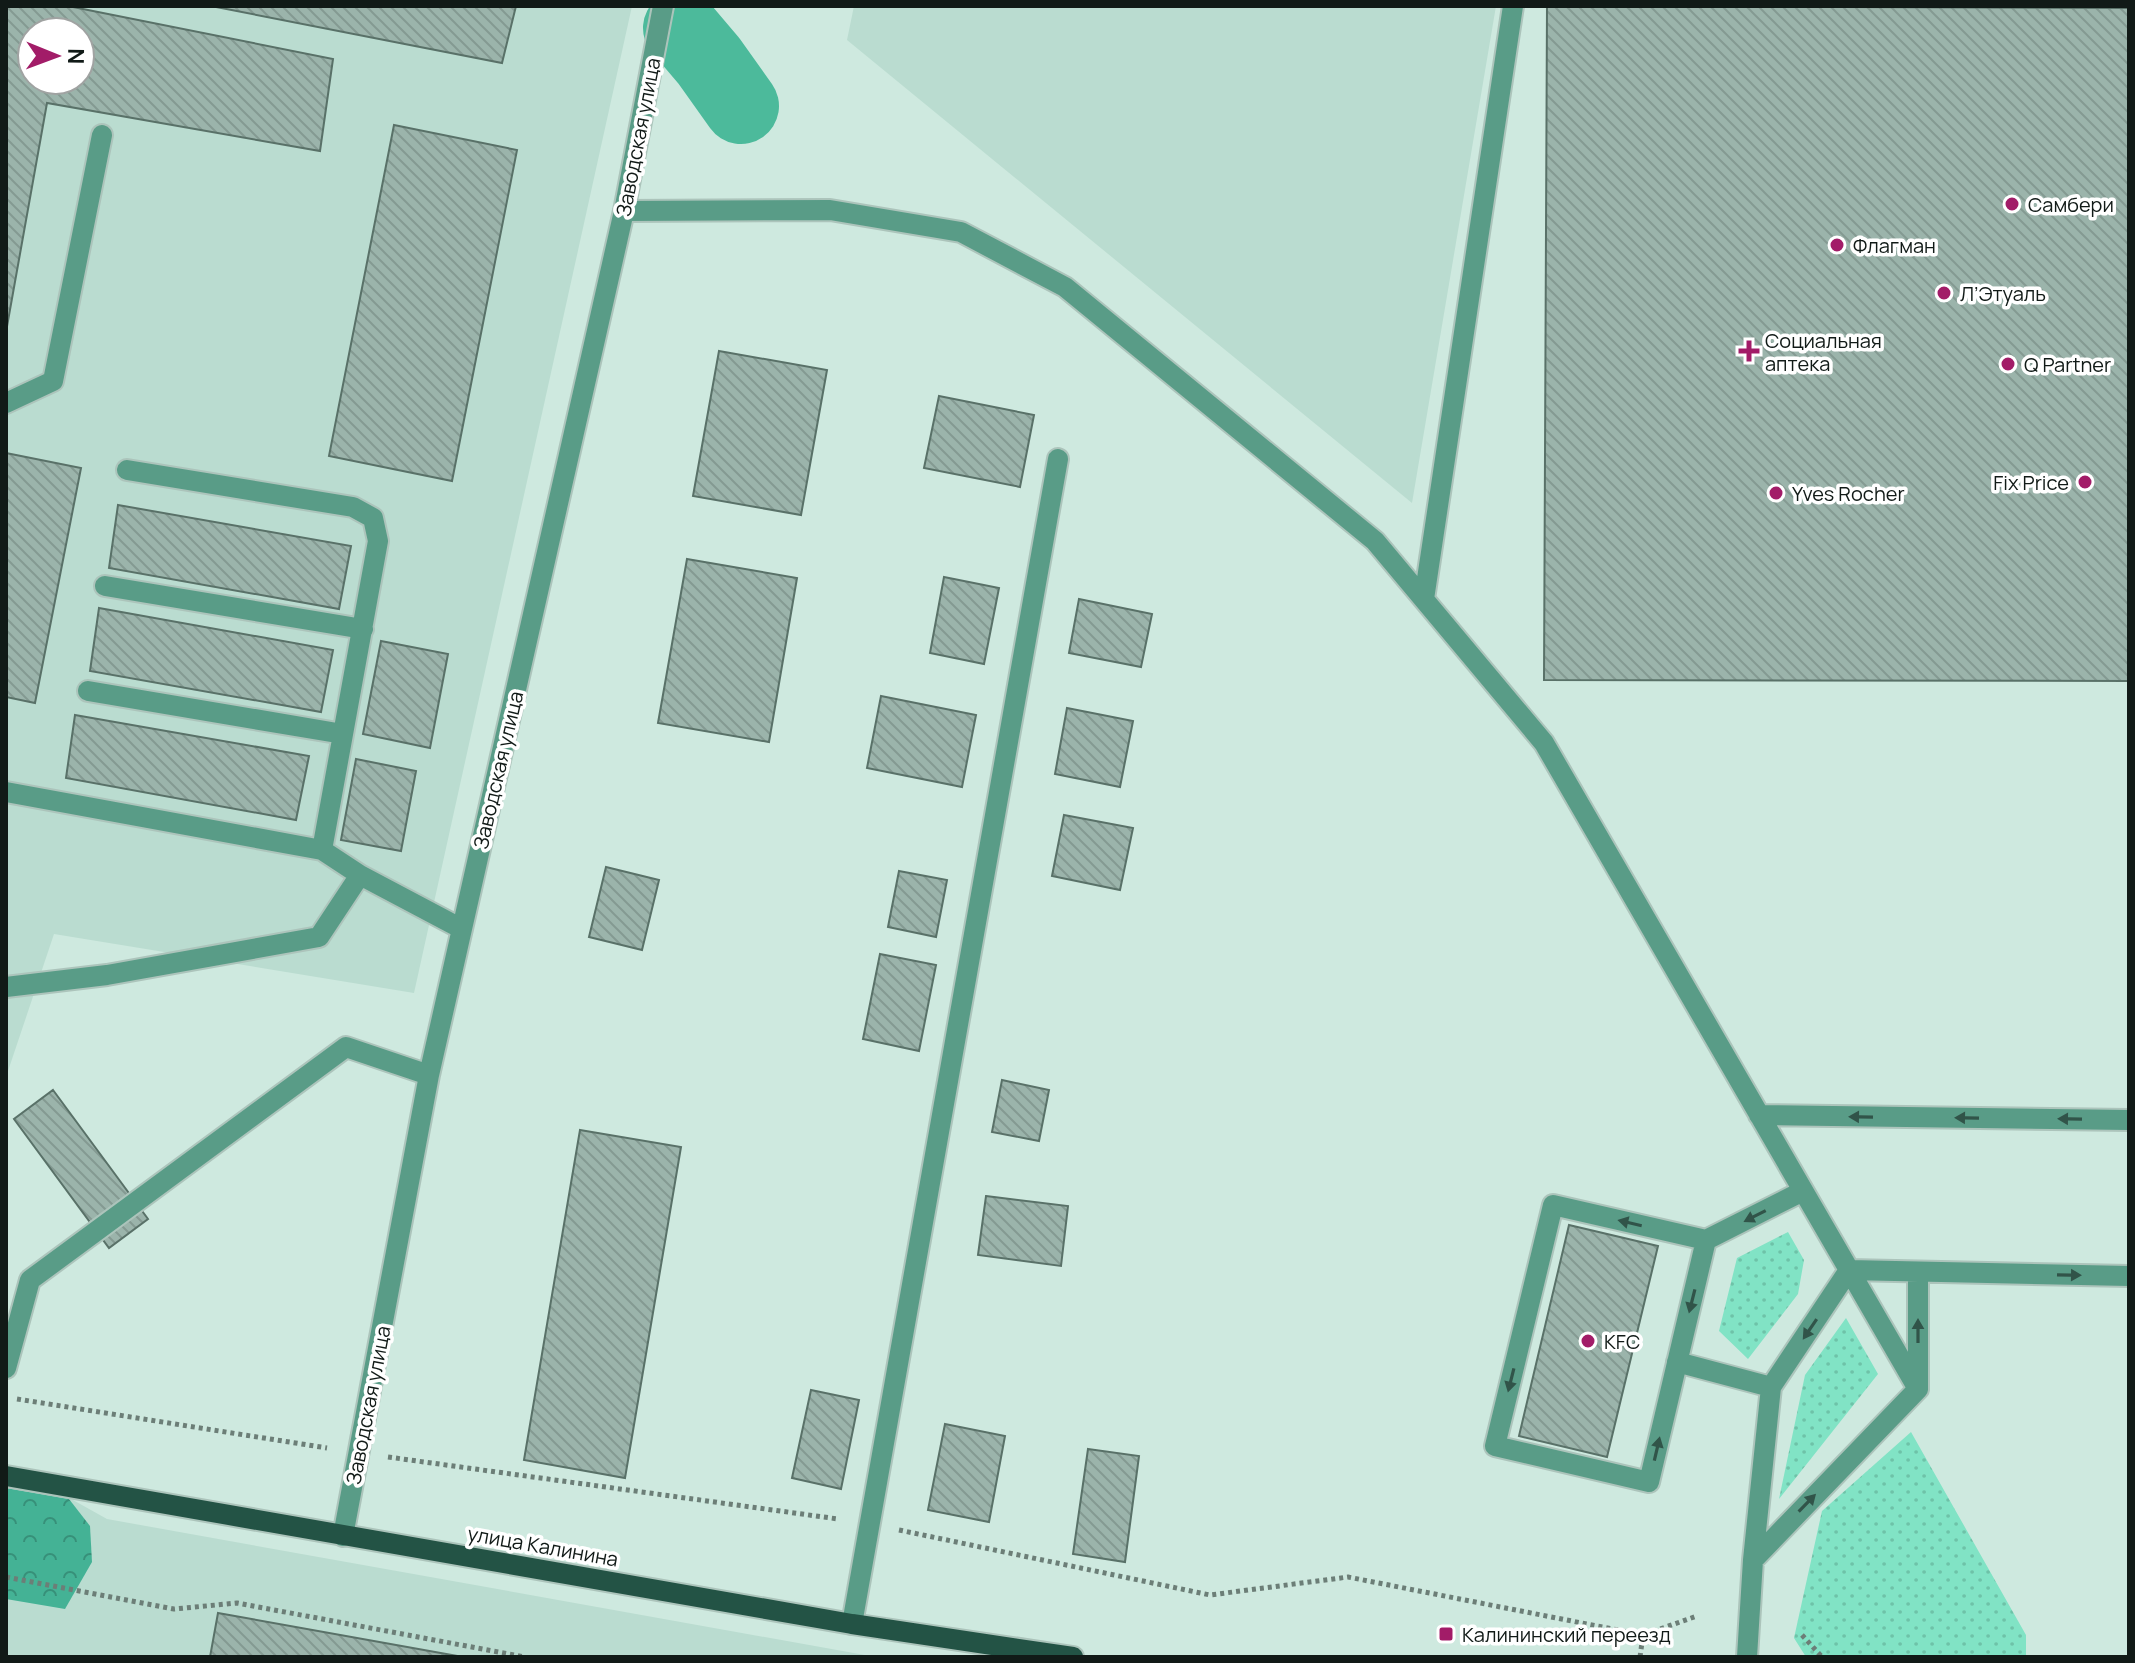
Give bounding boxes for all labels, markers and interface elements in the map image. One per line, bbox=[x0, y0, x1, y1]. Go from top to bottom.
north arrow bbox=[16, 16, 96, 96]
text: N bbox=[61, 48, 91, 65]
street label: Заводская улица bbox=[609, 55, 667, 219]
place label: Самбери bbox=[2028, 191, 2114, 218]
marker: Самбери bbox=[2003, 195, 2021, 213]
place label: Флагман bbox=[1853, 232, 1936, 259]
marker: Флагман bbox=[1828, 236, 1846, 254]
place label: Л’Этуаль bbox=[1960, 280, 2046, 307]
marker: Л’Этуаль bbox=[1935, 284, 1953, 302]
place label: Социальная аптека bbox=[1765, 327, 1882, 377]
marker: Социальная аптека bbox=[1740, 342, 1758, 360]
place label: Q Partner bbox=[2024, 351, 2111, 378]
marker: Q Partner bbox=[1999, 355, 2017, 373]
place label: Fix Price bbox=[1993, 469, 2069, 496]
marker: Fix Price bbox=[2076, 473, 2094, 491]
place label: Yves Rocher bbox=[1792, 480, 1905, 507]
marker: Yves Rocher bbox=[1767, 484, 1785, 502]
street label: Заводская улица bbox=[467, 688, 529, 852]
one-way arrow bbox=[1848, 1110, 1873, 1123]
one-way arrow bbox=[1954, 1112, 1979, 1124]
one-way arrow bbox=[2057, 1113, 2082, 1126]
one-way arrow bbox=[1743, 1209, 1766, 1222]
one-way arrow bbox=[1618, 1216, 1643, 1228]
one-way arrow bbox=[2057, 1268, 2082, 1281]
one-way arrow bbox=[1685, 1289, 1697, 1314]
one-way arrow bbox=[1803, 1318, 1818, 1339]
one-way arrow bbox=[1912, 1318, 1924, 1343]
street label: Заводская улица bbox=[339, 1323, 397, 1487]
place label: KFC bbox=[1604, 1328, 1640, 1355]
marker: KFC bbox=[1579, 1332, 1597, 1350]
one-way arrow bbox=[1504, 1368, 1517, 1393]
one-way arrow bbox=[1651, 1436, 1664, 1461]
one-way arrow bbox=[1798, 1494, 1816, 1513]
street label: улица Калинина bbox=[466, 1519, 620, 1573]
place label: Калининский переезд bbox=[1462, 1621, 1671, 1648]
marker: Калининский переезд bbox=[1437, 1625, 1455, 1643]

